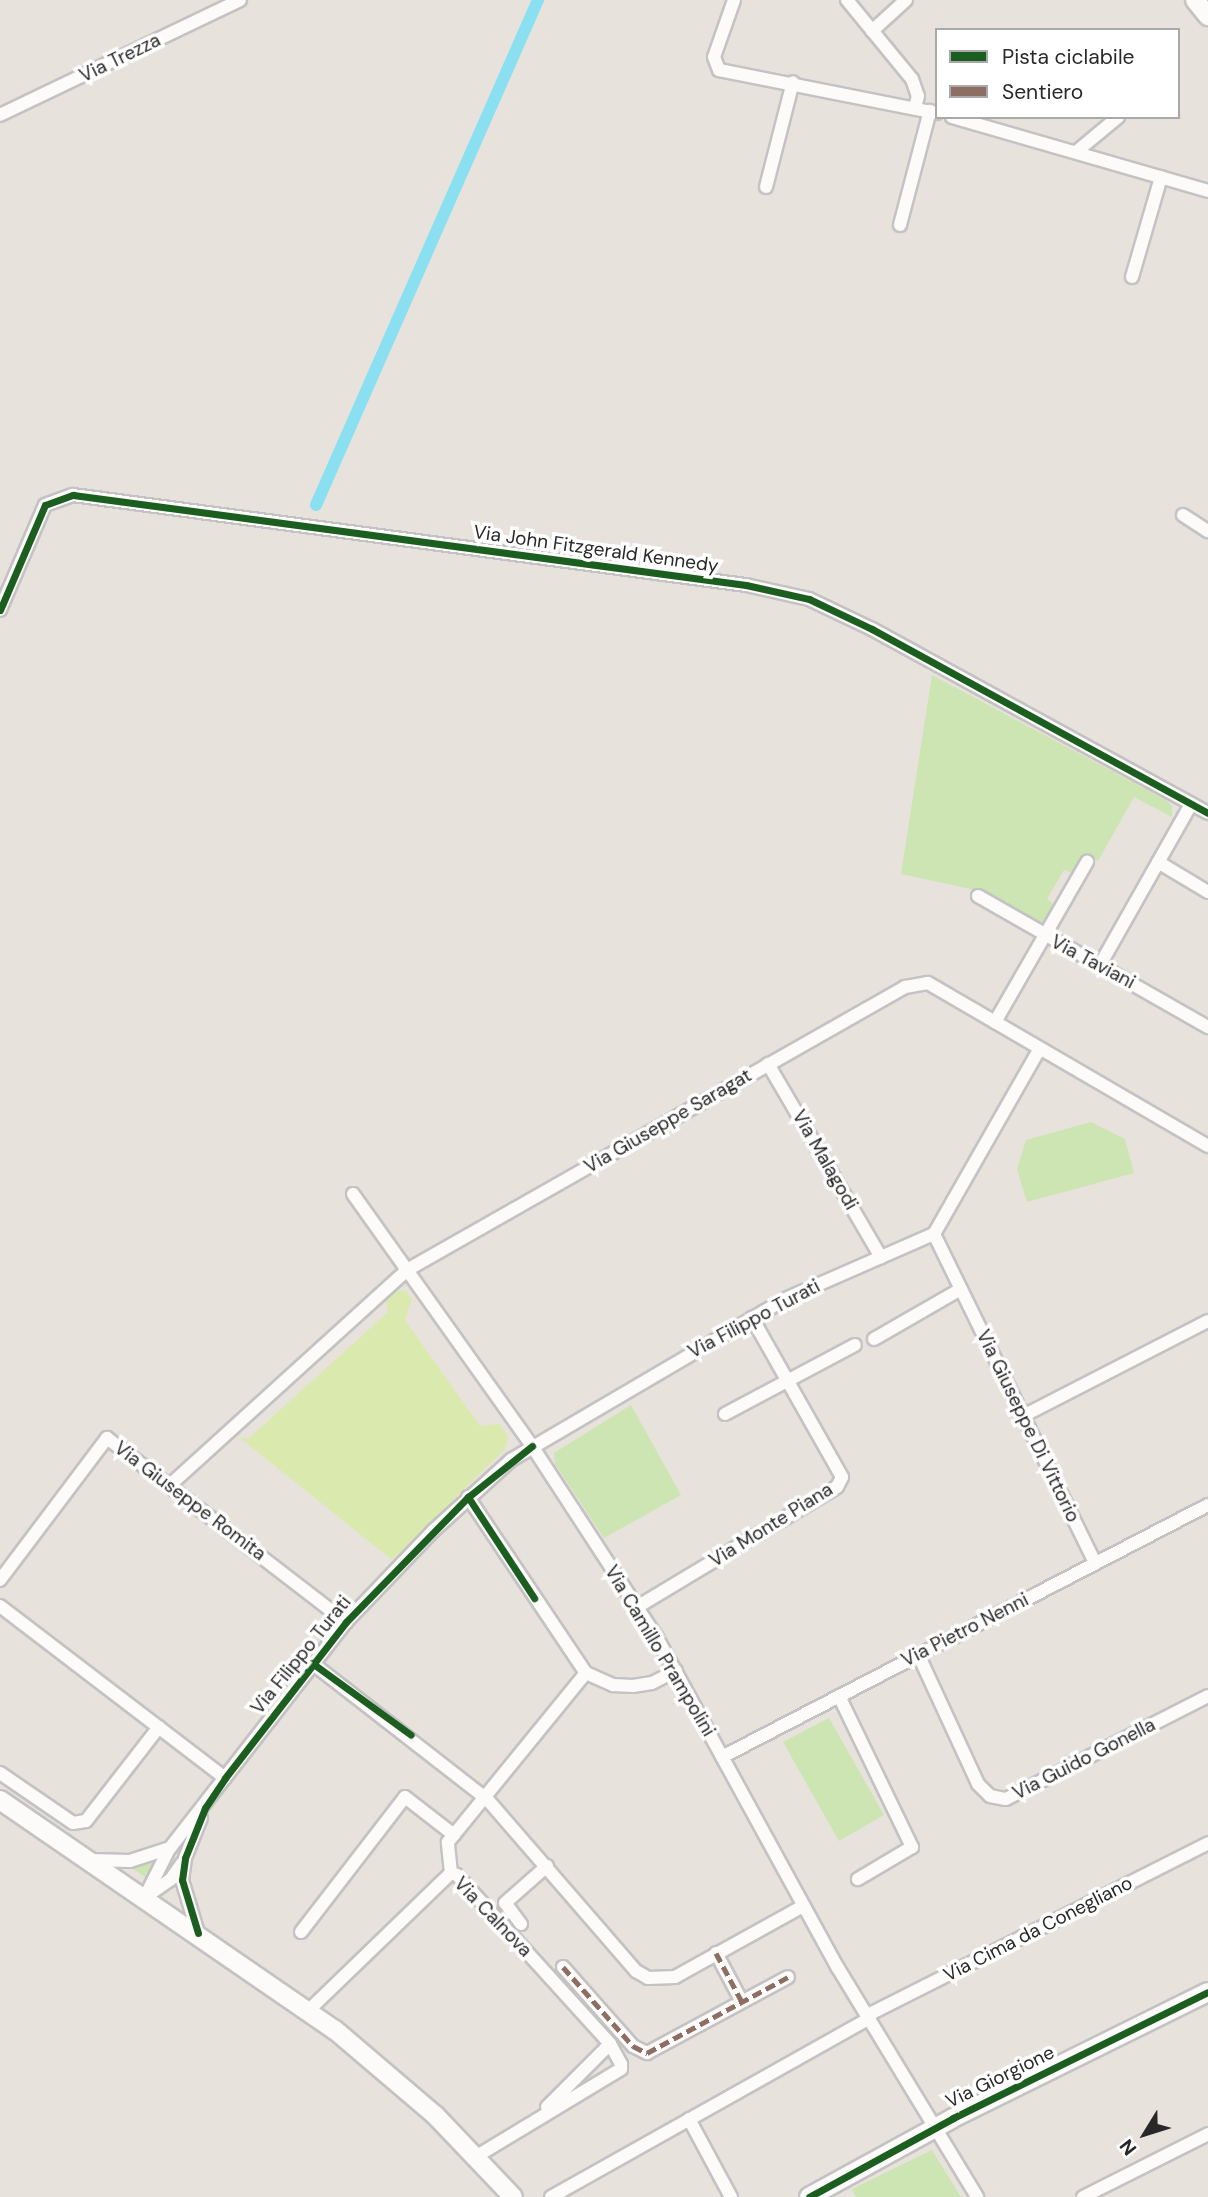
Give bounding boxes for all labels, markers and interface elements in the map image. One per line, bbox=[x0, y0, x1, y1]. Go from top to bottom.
legend bbox=[935, 28, 1180, 119]
street label: Via Trezza bbox=[76, 29, 164, 87]
text: Pista ciclabile bbox=[1002, 43, 1135, 71]
text: Sentiero bbox=[1002, 78, 1083, 106]
street label: Via John Fitzgerald Kennedy bbox=[472, 521, 720, 577]
street label: Via Taviani bbox=[1047, 930, 1139, 994]
street label: Via Giuseppe Saragat bbox=[580, 1064, 756, 1178]
street label: Via Malagodi bbox=[787, 1106, 863, 1214]
street label: Via Filippo Turati bbox=[684, 1275, 824, 1363]
street label: Via Giuseppe Di Vittorio bbox=[971, 1326, 1085, 1526]
street label: Via Giuseppe Romita bbox=[110, 1437, 270, 1565]
street label: Via Monte Piana bbox=[705, 1478, 837, 1572]
street label: Via Camillo Prampolini bbox=[600, 1561, 720, 1741]
street label: Via Pietro Nenni bbox=[898, 1588, 1032, 1672]
street label: Via Filippo Turati bbox=[246, 1591, 356, 1719]
street label: Via Guido Gonella bbox=[1009, 1713, 1159, 1805]
street label: Via Cima da Conegliano bbox=[940, 1871, 1136, 1987]
street label: Via Calnova bbox=[449, 1872, 537, 1962]
street label: Via Giorgione bbox=[942, 2041, 1058, 2113]
north arrow bbox=[1110, 2099, 1180, 2169]
text: N bbox=[1114, 2134, 1142, 2160]

